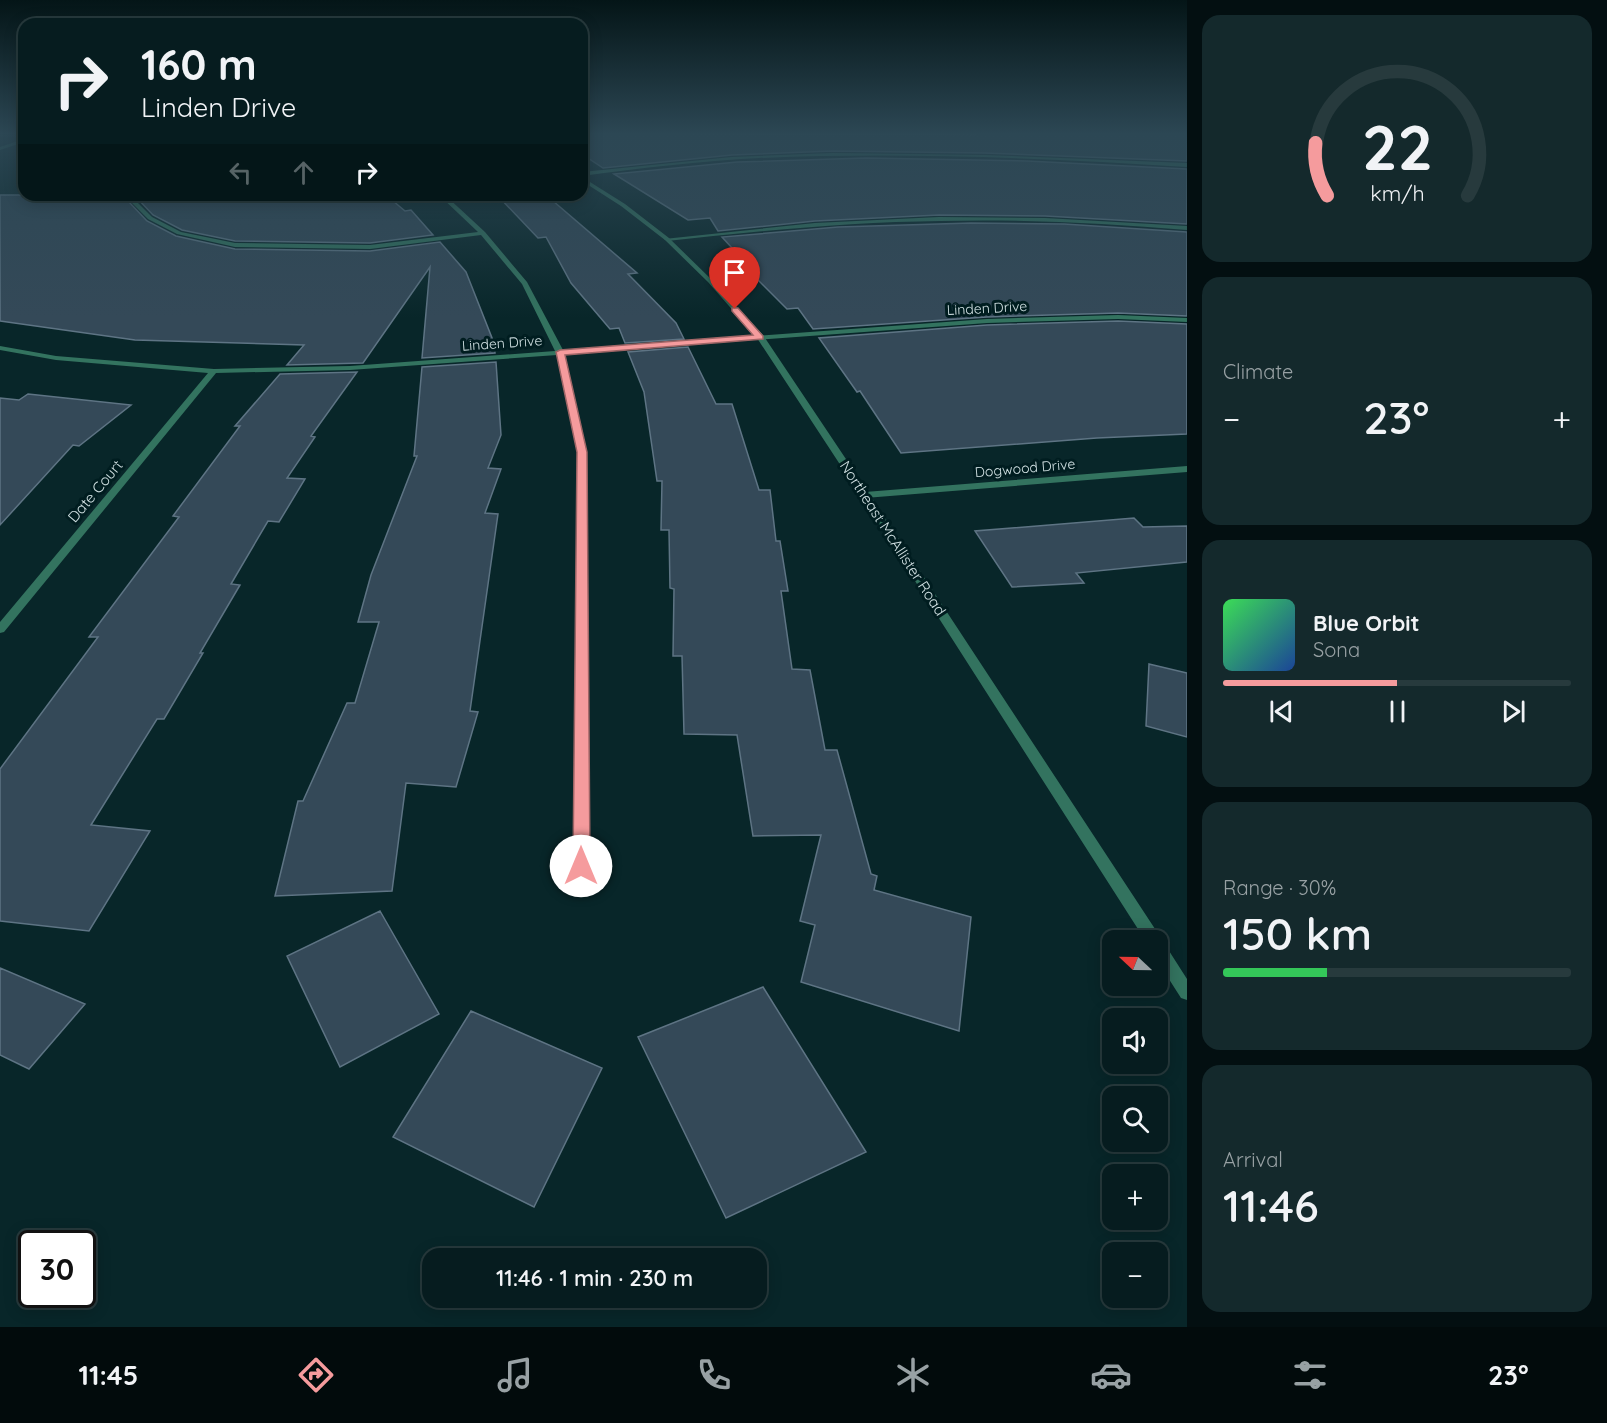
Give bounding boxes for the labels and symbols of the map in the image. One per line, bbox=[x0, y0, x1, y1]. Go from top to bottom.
pin bbox=[709, 247, 760, 309]
street label: Linden Drive bbox=[946, 297, 1028, 319]
street label: Linden Drive bbox=[461, 331, 543, 355]
street label: Dogwood Drive bbox=[974, 455, 1076, 481]
street label: Date Court bbox=[63, 456, 127, 526]
street label: Northeast McAllister Road bbox=[836, 457, 950, 619]
position arrow bbox=[549, 834, 613, 898]
north arrow bbox=[1102, 930, 1168, 996]
speed limit sign: 30 bbox=[18, 1230, 96, 1308]

